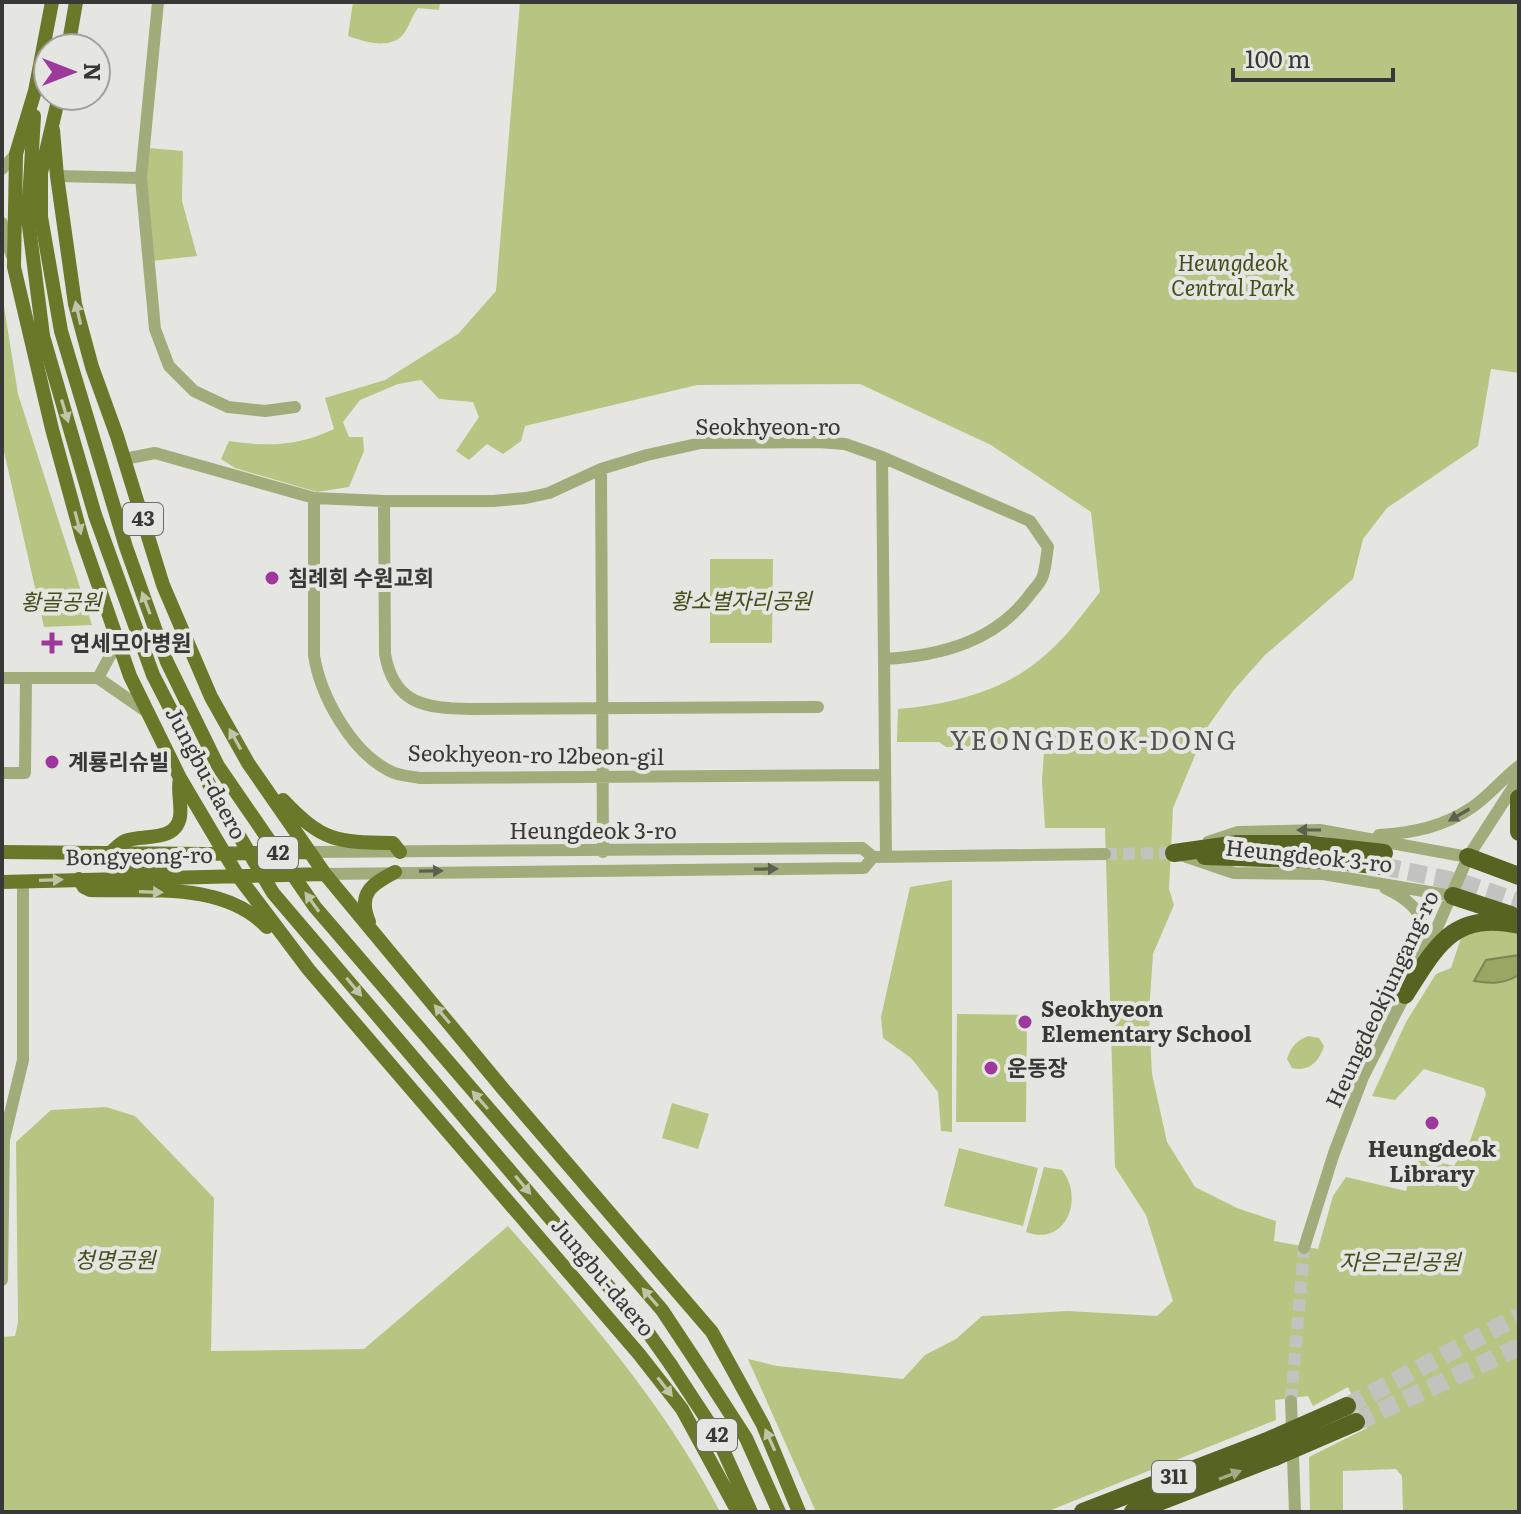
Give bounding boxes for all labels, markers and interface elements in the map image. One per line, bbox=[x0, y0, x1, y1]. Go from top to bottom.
north arrow bbox=[32, 32, 112, 112]
scale bar bbox=[1233, 32, 1393, 82]
text: 100 m bbox=[1245, 40, 1311, 75]
text: N bbox=[77, 63, 110, 81]
park label: Heungdeok Central Park bbox=[1171, 245, 1295, 303]
one-way arrow bbox=[71, 300, 84, 325]
one-way arrow bbox=[59, 399, 72, 423]
street label: Seokhyeon-ro bbox=[695, 409, 841, 442]
road number: 43 bbox=[123, 503, 163, 535]
one-way arrow bbox=[72, 511, 85, 535]
place label: 침례회 수원교회 bbox=[288, 560, 434, 593]
marker: 침례회 수원교회 bbox=[263, 569, 281, 587]
park label: 황소별자리공원 bbox=[670, 583, 814, 616]
park label: 황골공원 bbox=[21, 584, 103, 617]
one-way arrow bbox=[139, 590, 152, 614]
place label: 연세모아병원 bbox=[70, 625, 191, 658]
marker: 연세모아병원 bbox=[41, 632, 63, 654]
street label: Jungbu-daero bbox=[158, 700, 256, 845]
district label: YEONGDEOK-DONG bbox=[950, 719, 1238, 758]
one-way arrow bbox=[228, 728, 242, 751]
street label: Seokhyeon-ro 12beon-gil bbox=[407, 735, 665, 772]
place label: 계룡리슈빌 bbox=[68, 744, 169, 777]
marker: 계룡리슈빌 bbox=[43, 753, 61, 771]
one-way arrow bbox=[1448, 808, 1470, 822]
street label: Heungdeok 3-ro bbox=[509, 813, 677, 846]
one-way arrow bbox=[1296, 824, 1321, 836]
street label: Heungdeok 3-ro bbox=[1224, 829, 1394, 880]
street label: Bongyeong-ro bbox=[65, 837, 213, 872]
road number: 42 bbox=[258, 837, 298, 869]
one-way arrow bbox=[754, 863, 779, 875]
one-way arrow bbox=[419, 865, 444, 877]
one-way arrow bbox=[39, 873, 64, 886]
street label: Heungdeokjungang-ro bbox=[1316, 884, 1446, 1113]
one-way arrow bbox=[139, 886, 164, 899]
one-way arrow bbox=[304, 891, 320, 913]
one-way arrow bbox=[345, 977, 362, 997]
place label: Seokhyeon Elementary School bbox=[1041, 991, 1252, 1049]
one-way arrow bbox=[433, 1003, 450, 1024]
marker: Seokhyeon Elementary School bbox=[1016, 1013, 1034, 1031]
place label: 운동장 bbox=[1007, 1050, 1068, 1083]
marker: 운동장 bbox=[982, 1059, 1000, 1077]
one-way arrow bbox=[472, 1091, 489, 1111]
marker: Heungdeok Library bbox=[1423, 1114, 1441, 1132]
place label: Heungdeok Library bbox=[1368, 1131, 1497, 1189]
one-way arrow bbox=[513, 1176, 531, 1195]
street label: Jungbu-daero bbox=[544, 1209, 664, 1343]
park label: 청명공원 bbox=[75, 1242, 157, 1275]
park label: 자은근린공원 bbox=[1339, 1244, 1462, 1277]
one-way arrow bbox=[642, 1287, 660, 1306]
one-way arrow bbox=[656, 1377, 673, 1397]
road number: 42 bbox=[697, 1419, 737, 1451]
one-way arrow bbox=[763, 1428, 777, 1452]
road number: 311 bbox=[1152, 1461, 1196, 1493]
one-way arrow bbox=[1218, 1468, 1242, 1481]

